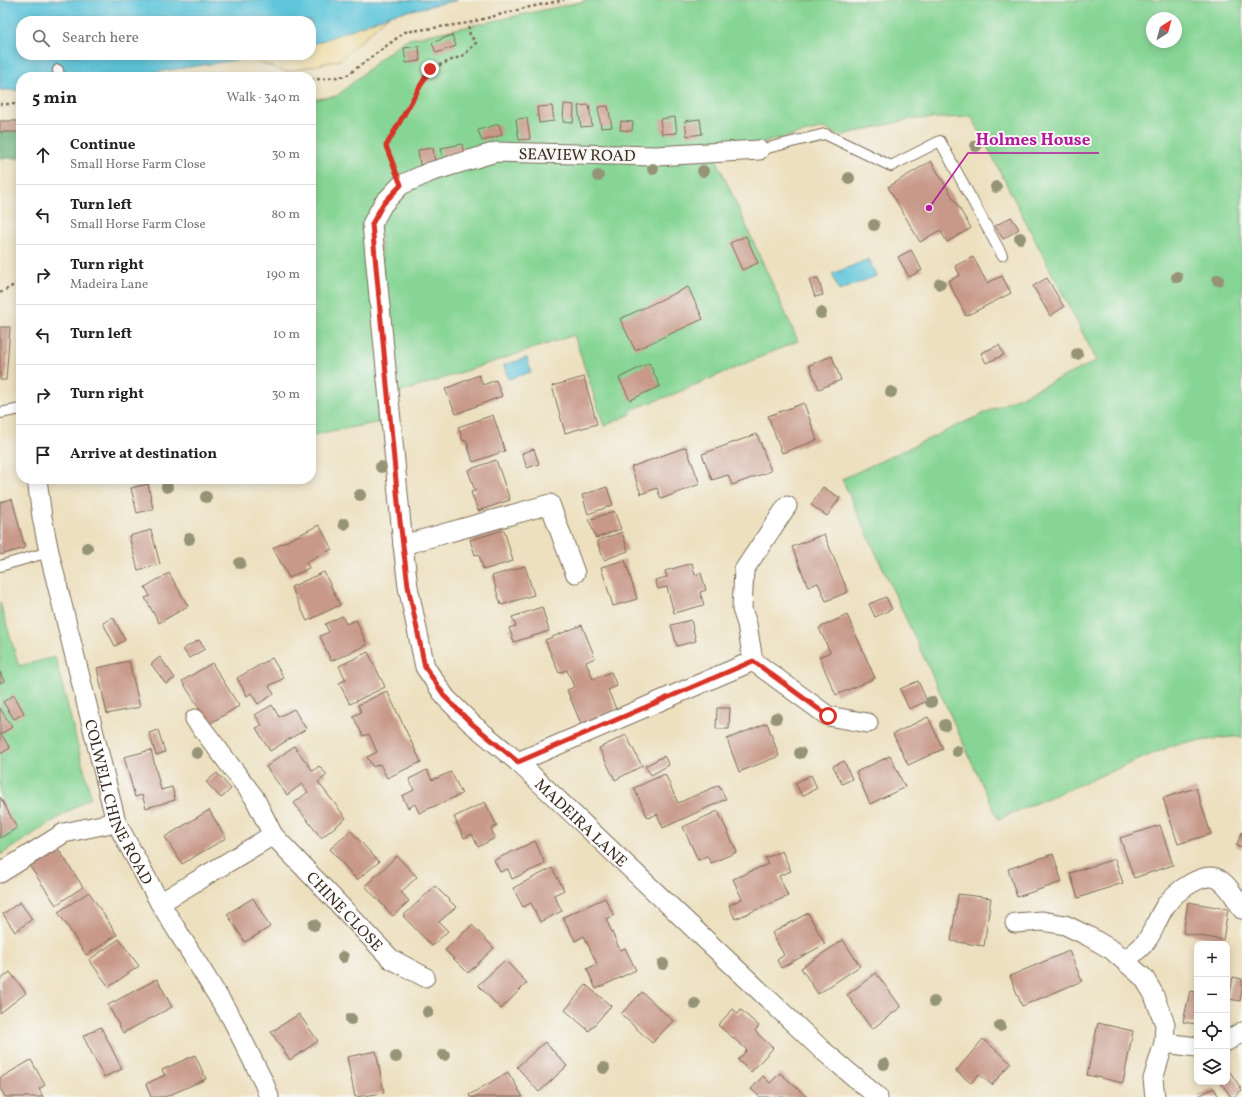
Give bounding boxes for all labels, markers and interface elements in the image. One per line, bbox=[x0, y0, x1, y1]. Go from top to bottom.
north arrow bbox=[1146, 12, 1182, 48]
search box bbox=[16, 16, 316, 60]
icon: search bbox=[30, 27, 52, 49]
text: Search here bbox=[62, 28, 139, 49]
route end bbox=[421, 60, 439, 78]
text: 5 min bbox=[32, 87, 77, 110]
text: Walk · 340 m bbox=[227, 89, 300, 107]
callout: Holmes House bbox=[968, 124, 1099, 153]
text: Holmes House bbox=[976, 129, 1091, 152]
text: Continue bbox=[70, 135, 135, 156]
icon: ahead bbox=[32, 144, 54, 166]
street label: SEAVIEW ROAD bbox=[518, 144, 636, 168]
text: 30 m bbox=[272, 146, 300, 164]
text: Small Horse Farm Close bbox=[70, 156, 206, 174]
text: Turn left bbox=[70, 195, 132, 216]
icon: left bbox=[32, 204, 54, 226]
text: 80 m bbox=[271, 206, 300, 224]
text: Small Horse Farm Close bbox=[70, 216, 206, 234]
text: Turn right bbox=[70, 255, 144, 276]
icon: right bbox=[32, 264, 54, 286]
text: 190 m bbox=[266, 266, 300, 284]
text: Madeira Lane bbox=[70, 276, 148, 294]
icon: left bbox=[32, 324, 54, 346]
text: Turn left bbox=[70, 324, 132, 345]
text: 10 m bbox=[273, 326, 300, 344]
icon: right bbox=[32, 384, 54, 406]
text: Turn right bbox=[70, 384, 144, 405]
text: 30 m bbox=[272, 386, 300, 404]
icon: arrive bbox=[32, 444, 54, 466]
text: Arrive at destination bbox=[70, 444, 217, 465]
route start bbox=[819, 707, 837, 725]
street label: COLWELL CHINE ROAD bbox=[78, 717, 157, 889]
street label: MADEIRA LANE bbox=[529, 774, 631, 873]
street label: CHINE CLOSE bbox=[300, 868, 387, 957]
map controls bbox=[1194, 941, 1230, 1085]
button: + bbox=[1194, 941, 1230, 977]
button: − bbox=[1194, 977, 1230, 1013]
button: locate bbox=[1194, 1013, 1230, 1049]
button: layers bbox=[1194, 1049, 1230, 1085]

